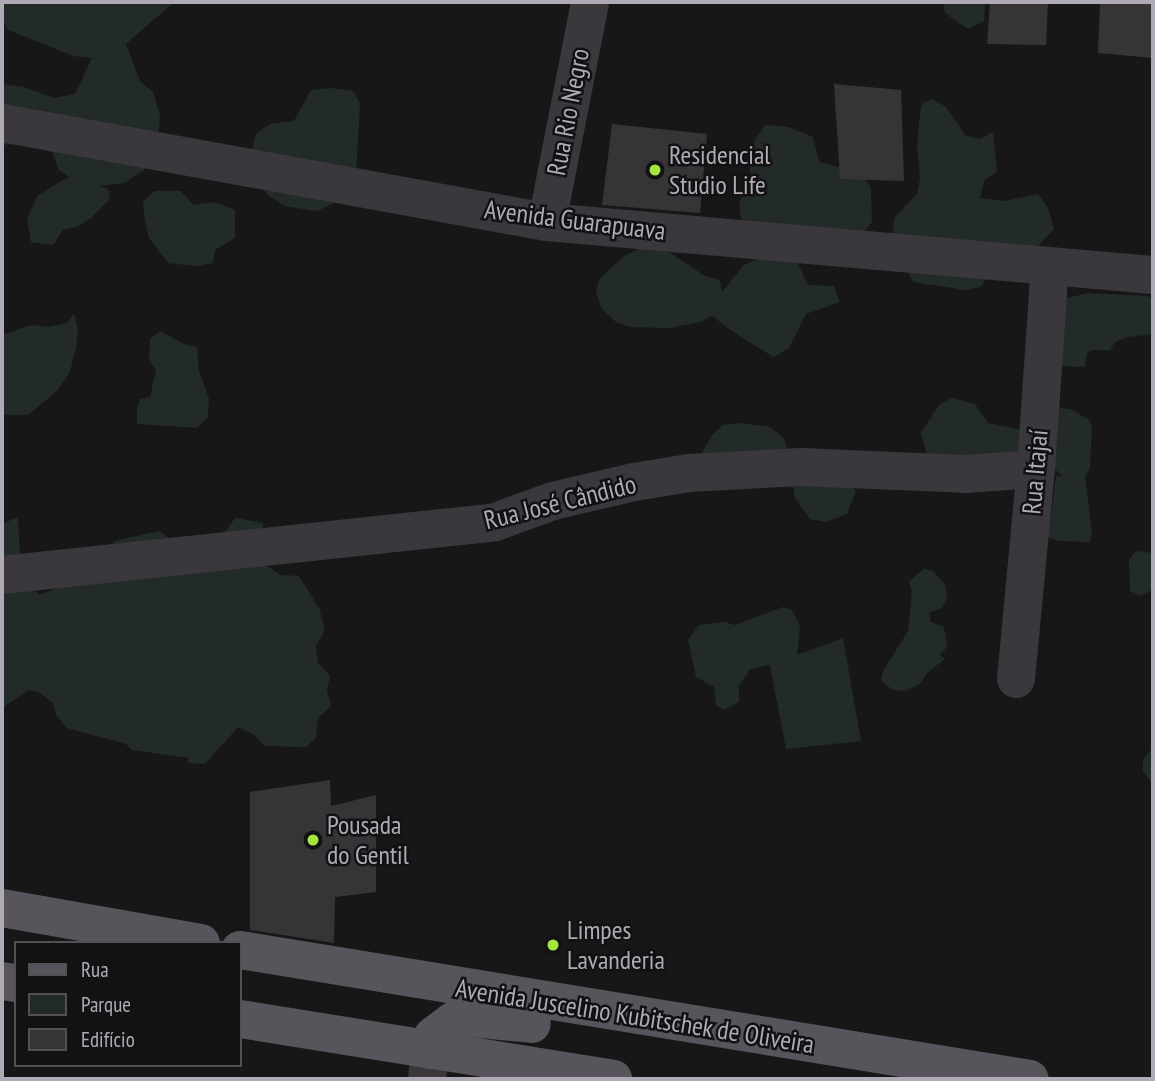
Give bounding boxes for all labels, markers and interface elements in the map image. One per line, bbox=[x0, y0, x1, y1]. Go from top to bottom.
street label: Rua Rio Negro bbox=[540, 46, 596, 178]
place label: Residencial Studio Life bbox=[669, 139, 770, 200]
marker: Residencial Studio Life bbox=[647, 162, 663, 178]
street label: Avenida Guarapuava bbox=[483, 193, 667, 247]
street label: Rua Itajaí bbox=[1016, 428, 1054, 516]
street label: Rua José Cândido bbox=[481, 468, 639, 536]
place label: Pousada do Gentil bbox=[327, 809, 409, 870]
marker: Pousada do Gentil bbox=[305, 832, 321, 848]
place label: Limpes Lavanderia bbox=[567, 914, 665, 976]
marker: Limpes Lavanderia bbox=[545, 937, 561, 953]
legend bbox=[14, 941, 242, 1067]
text: Rua bbox=[81, 956, 109, 983]
street label: Avenida Juscelino Kubitschek de Oliveira bbox=[453, 972, 817, 1060]
text: Parque bbox=[81, 991, 131, 1018]
text: Edifício bbox=[81, 1026, 135, 1053]

